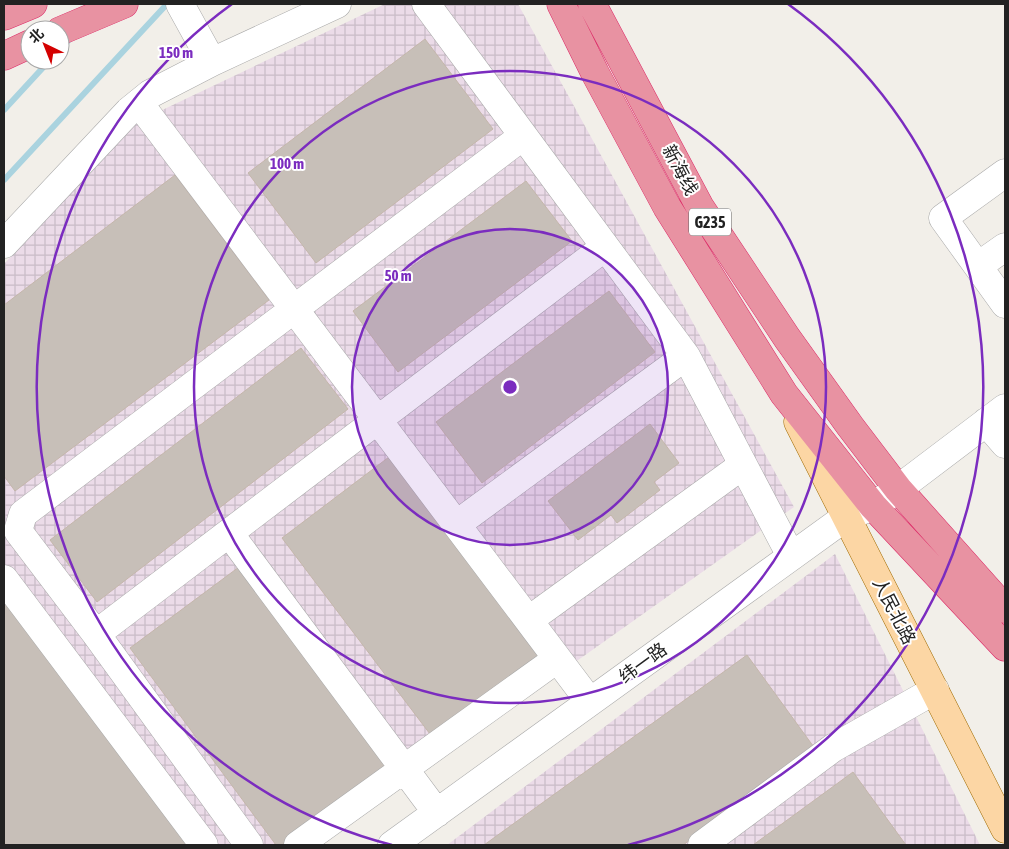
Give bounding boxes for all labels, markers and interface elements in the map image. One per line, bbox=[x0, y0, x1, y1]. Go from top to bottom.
north arrow bbox=[20, 20, 70, 70]
text: 北 bbox=[26, 25, 47, 46]
text: 150 m bbox=[159, 44, 193, 61]
street label: 新海线 bbox=[658, 141, 702, 199]
text: 100 m bbox=[270, 155, 304, 172]
road number: G235 bbox=[689, 208, 731, 236]
text: 50 m bbox=[385, 267, 412, 284]
centre of rings bbox=[501, 378, 519, 396]
street label: 人民北路 bbox=[869, 574, 920, 648]
street label: 纬一路 bbox=[615, 638, 671, 687]

